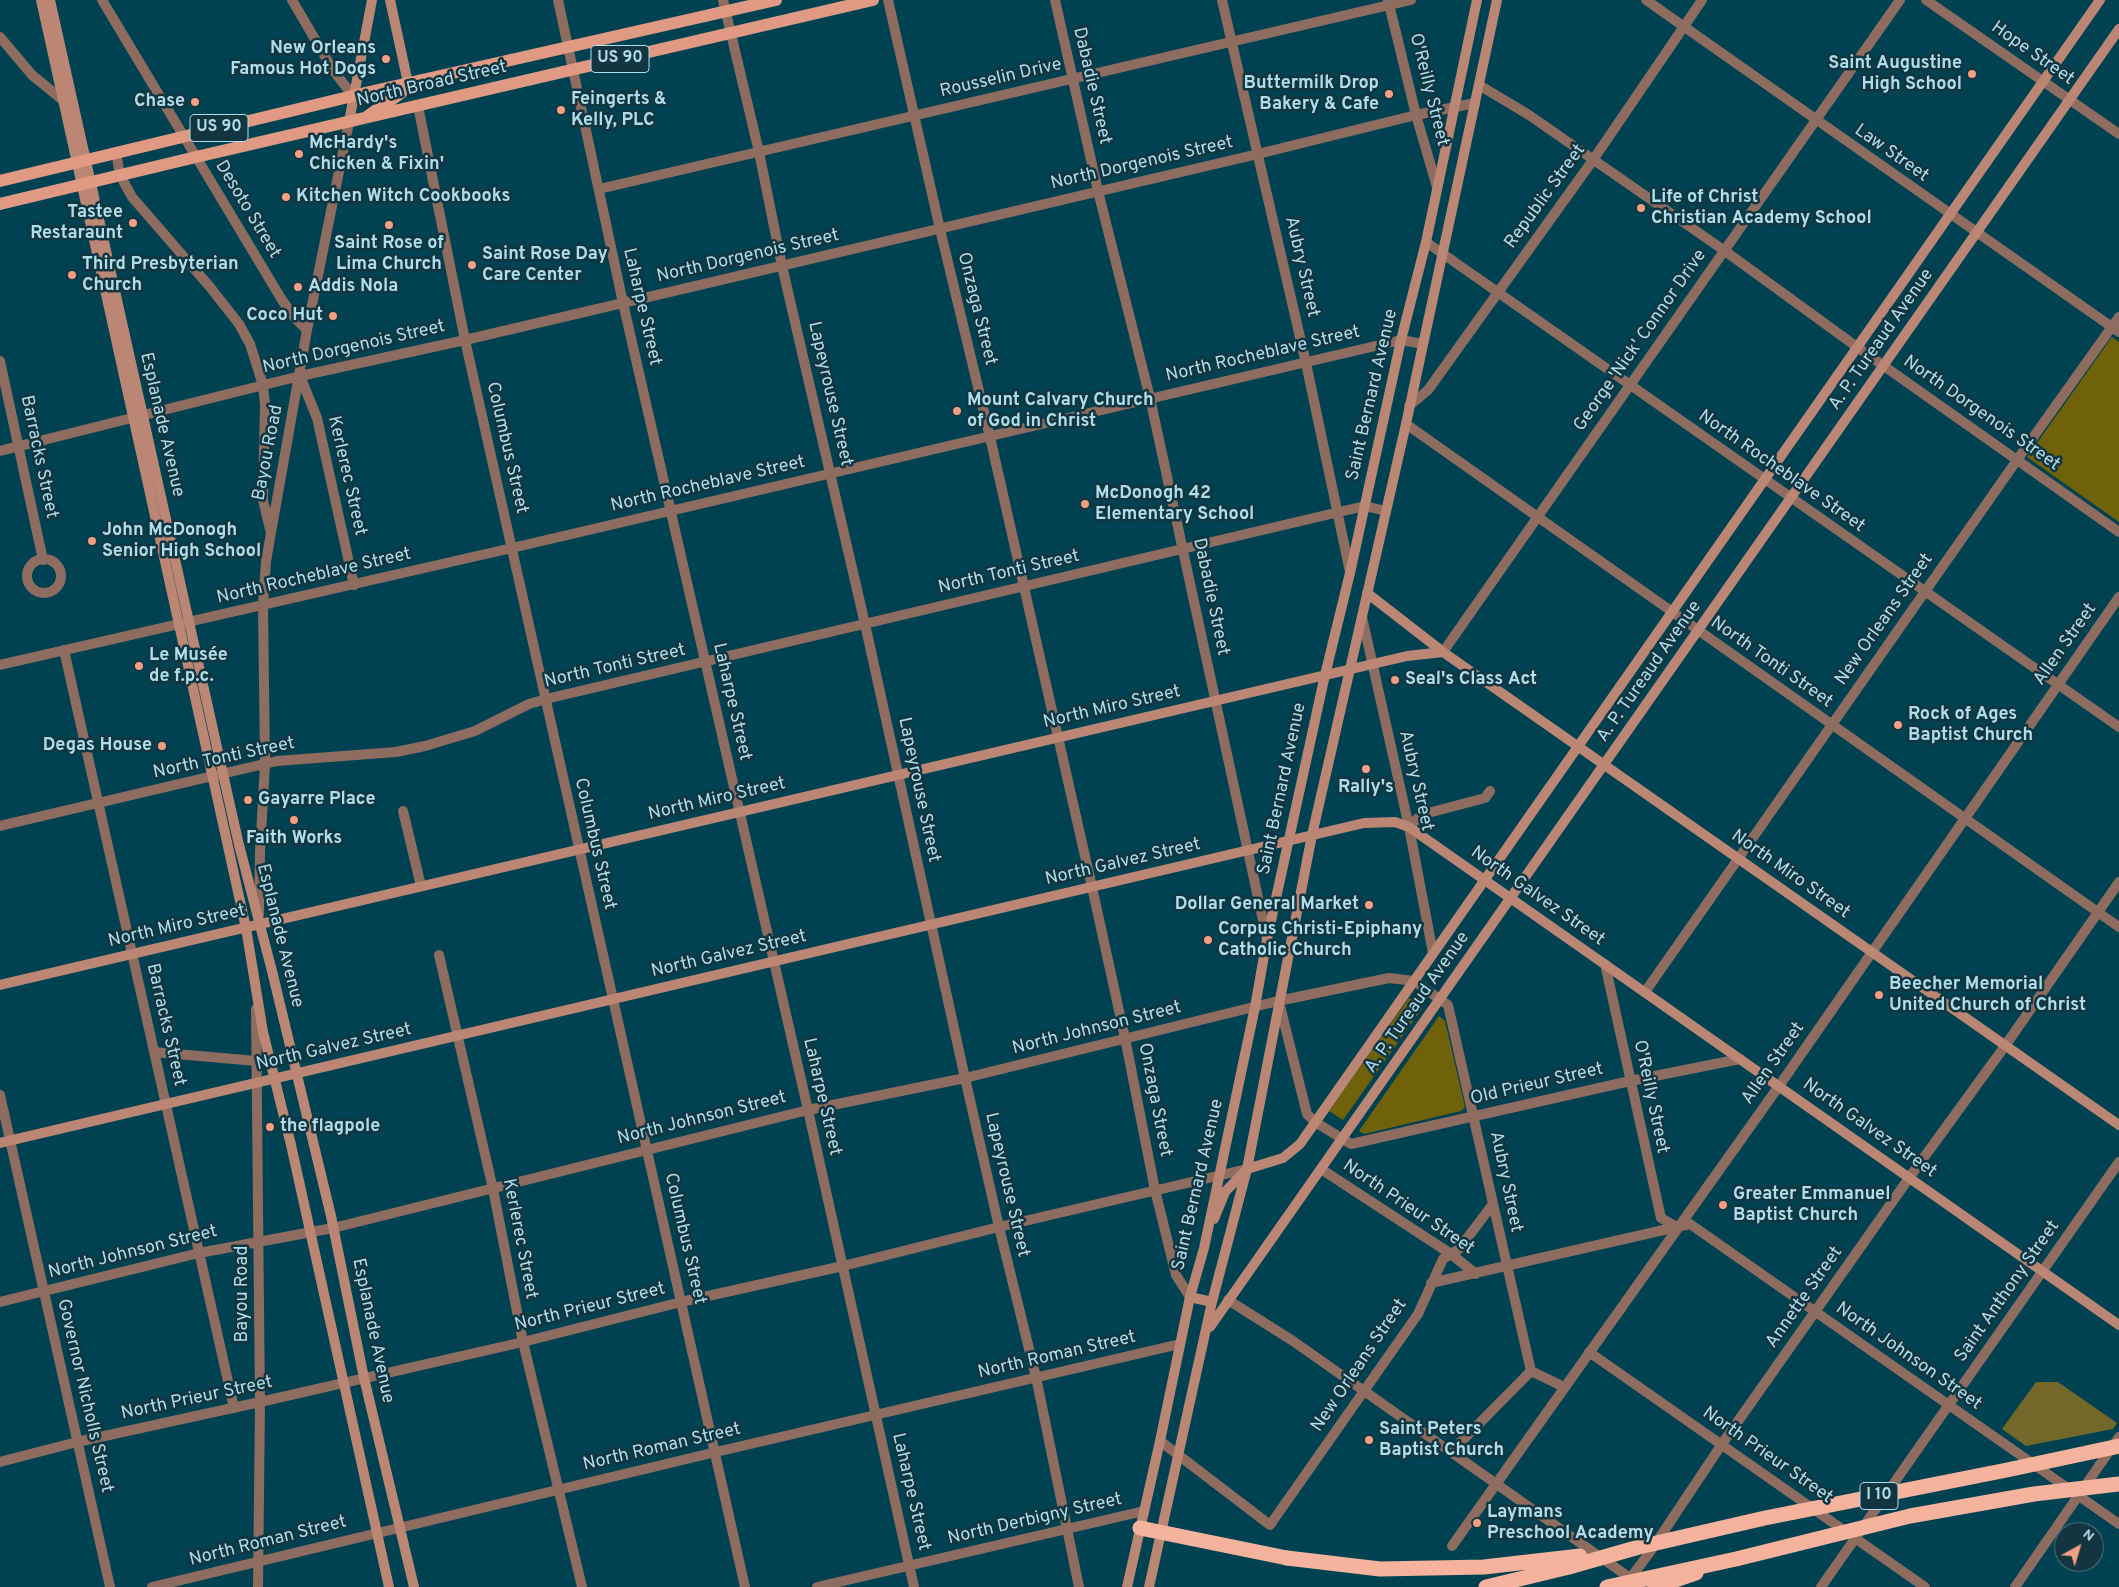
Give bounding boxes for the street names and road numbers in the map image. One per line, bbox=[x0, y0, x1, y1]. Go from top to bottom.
street label: Hope Street bbox=[1986, 17, 2078, 91]
street label: Dabadie Street bbox=[1067, 25, 1115, 147]
street label: O'Reilly Street bbox=[1404, 31, 1452, 149]
road number: US 90 bbox=[591, 46, 649, 72]
street label: Rousselin Drive bbox=[938, 54, 1064, 104]
street label: North Broad Street bbox=[355, 57, 509, 113]
road number: US 90 bbox=[190, 115, 248, 142]
street label: Law Street bbox=[1850, 120, 1932, 188]
street label: North Dorgenois Street bbox=[1049, 132, 1235, 196]
street label: Republic Street bbox=[1501, 141, 1591, 253]
street label: Desoto Street bbox=[209, 157, 285, 263]
street label: Aubry Street bbox=[1279, 215, 1323, 319]
street label: North Dorgenois Street bbox=[655, 225, 841, 289]
street label: Laharpe Street bbox=[617, 246, 665, 368]
street label: George 'Nick' Connor Drive bbox=[1570, 246, 1712, 436]
street label: Onzaga Street bbox=[952, 250, 1000, 368]
street label: A. P. Tureaud Avenue bbox=[1825, 265, 1939, 415]
street label: Saint Bernard Avenue bbox=[1343, 307, 1403, 483]
street label: North Dorgenois Street bbox=[261, 316, 447, 380]
street label: Lapeyrouse Street bbox=[802, 320, 856, 468]
street label: North Rocheblave Street bbox=[1164, 322, 1362, 388]
street label: Esplanade Avenue bbox=[134, 351, 188, 499]
street label: North Dorgenois Street bbox=[1898, 352, 2064, 476]
street label: Columbus Street bbox=[480, 380, 532, 516]
street label: Barracks Street bbox=[14, 393, 62, 521]
street label: Bayou Road bbox=[249, 403, 289, 503]
street label: North Rocheblave Street bbox=[1693, 406, 1869, 538]
street label: Kerlerec Street bbox=[322, 414, 370, 538]
street label: North Rocheblave Street bbox=[609, 452, 807, 518]
street label: Dabadie Street bbox=[1187, 536, 1233, 658]
street label: North Rocheblave Street bbox=[215, 544, 413, 610]
street label: North Tonti Street bbox=[936, 546, 1082, 600]
street label: New Orleans Street bbox=[1831, 550, 1939, 690]
street label: A. P. Tureaud Avenue bbox=[1593, 597, 1707, 747]
street label: Allen Street bbox=[2030, 600, 2102, 690]
street label: North Tonti Street bbox=[1706, 613, 1836, 713]
street label: North Tonti Street bbox=[542, 640, 688, 694]
street label: Laharpe Street bbox=[707, 641, 755, 763]
street label: North Miro Street bbox=[1041, 682, 1183, 734]
street label: Saint Bernard Avenue bbox=[1254, 701, 1312, 877]
street label: Lapeyrouse Street bbox=[892, 716, 944, 864]
street label: Aubry Street bbox=[1393, 729, 1437, 833]
street label: North Tonti Street bbox=[151, 733, 297, 785]
street label: North Miro Street bbox=[646, 774, 788, 826]
street label: Columbus Street bbox=[568, 776, 620, 912]
street label: North Miro Street bbox=[1726, 826, 1854, 924]
street label: North Galvez Street bbox=[1043, 835, 1203, 891]
street label: North Galvez Street bbox=[1466, 843, 1608, 951]
street label: Esplanade Avenue bbox=[251, 862, 307, 1010]
street label: North Miro Street bbox=[106, 901, 248, 953]
street label: North Galvez Street bbox=[649, 927, 809, 983]
street label: A. P. Tureaud Avenue bbox=[1361, 928, 1475, 1078]
street label: Barracks Street bbox=[140, 961, 190, 1089]
street label: North Johnson Street bbox=[1010, 998, 1184, 1060]
street label: Allen Street bbox=[1738, 1019, 1810, 1109]
street label: North Galvez Street bbox=[254, 1020, 414, 1076]
street label: Laharpe Street bbox=[797, 1036, 845, 1158]
street label: O'Reilly Street bbox=[1627, 1038, 1673, 1156]
street label: Onzaga Street bbox=[1132, 1041, 1176, 1159]
street label: Old Prieur Street bbox=[1468, 1059, 1606, 1111]
street label: North Galvez Street bbox=[1798, 1075, 1940, 1183]
street label: North Johnson Street bbox=[615, 1088, 789, 1150]
street label: Saint Bernard Avenue bbox=[1169, 1097, 1229, 1273]
street label: Lapeyrouse Street bbox=[979, 1111, 1033, 1259]
street label: Aubry Street bbox=[1484, 1129, 1526, 1235]
street label: North Prieur Street bbox=[1338, 1156, 1478, 1260]
street label: Columbus Street bbox=[658, 1171, 710, 1307]
street label: Kerlerec Street bbox=[497, 1177, 541, 1301]
street label: Saint Anthony Street bbox=[1951, 1217, 2065, 1367]
street label: North Johnson Street bbox=[46, 1222, 220, 1284]
street label: Annette Street bbox=[1762, 1243, 1848, 1353]
street label: Bayou Road bbox=[232, 1246, 254, 1342]
street label: Esplanade Avenue bbox=[346, 1257, 398, 1405]
street label: North Prieur Street bbox=[512, 1279, 668, 1337]
street label: New Orleans Street bbox=[1307, 1295, 1413, 1437]
street label: Governor Nicholls Street bbox=[51, 1297, 117, 1495]
street label: North Johnson Street bbox=[1831, 1298, 1985, 1416]
street label: North Roman Street bbox=[976, 1327, 1138, 1385]
street label: North Prieur Street bbox=[119, 1372, 275, 1426]
street label: North Prieur Street bbox=[1698, 1403, 1836, 1509]
street label: North Roman Street bbox=[581, 1419, 743, 1477]
street label: Laharpe Street bbox=[886, 1431, 934, 1553]
road number: I 10 bbox=[1860, 1482, 1898, 1510]
street label: North Derbigny Street bbox=[946, 1489, 1124, 1551]
street label: North Roman Street bbox=[187, 1512, 349, 1572]

